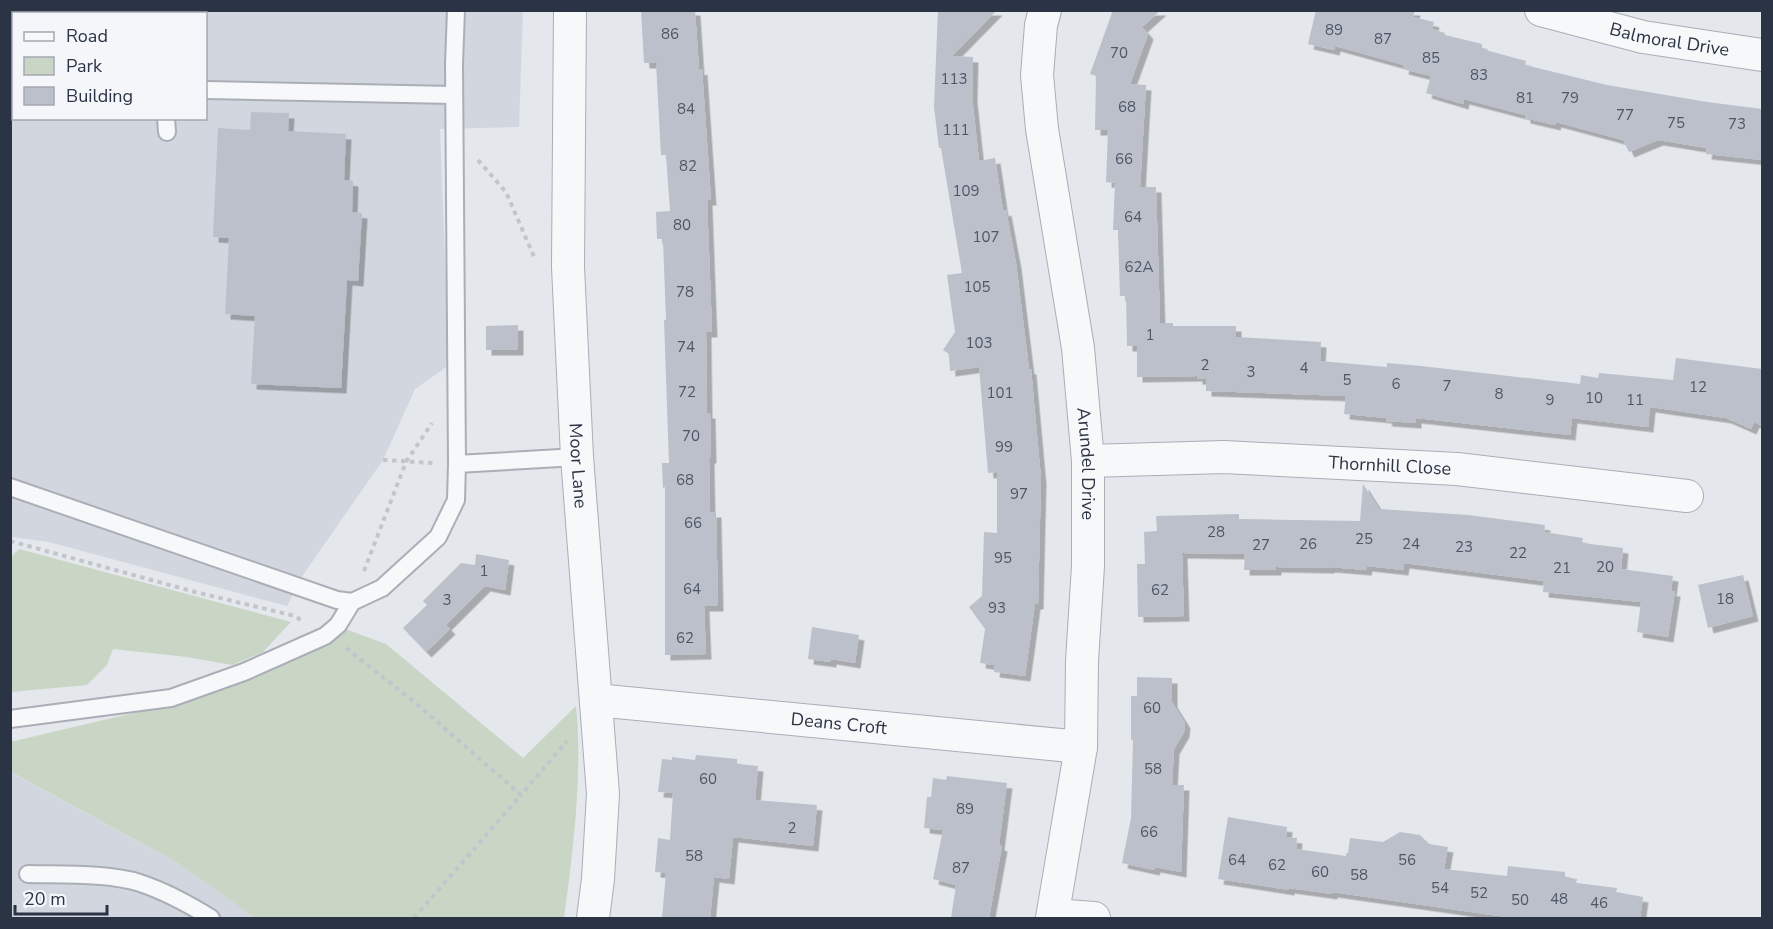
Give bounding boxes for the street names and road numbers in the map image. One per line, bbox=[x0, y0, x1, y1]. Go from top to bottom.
street label: Balmoral Drive bbox=[1607, 17, 1731, 62]
street label: Arundel Drive bbox=[1071, 407, 1100, 520]
street label: Moor Lane bbox=[563, 422, 593, 509]
street label: Thornhill Close bbox=[1328, 450, 1452, 481]
street label: Deans Croft bbox=[790, 707, 889, 740]

